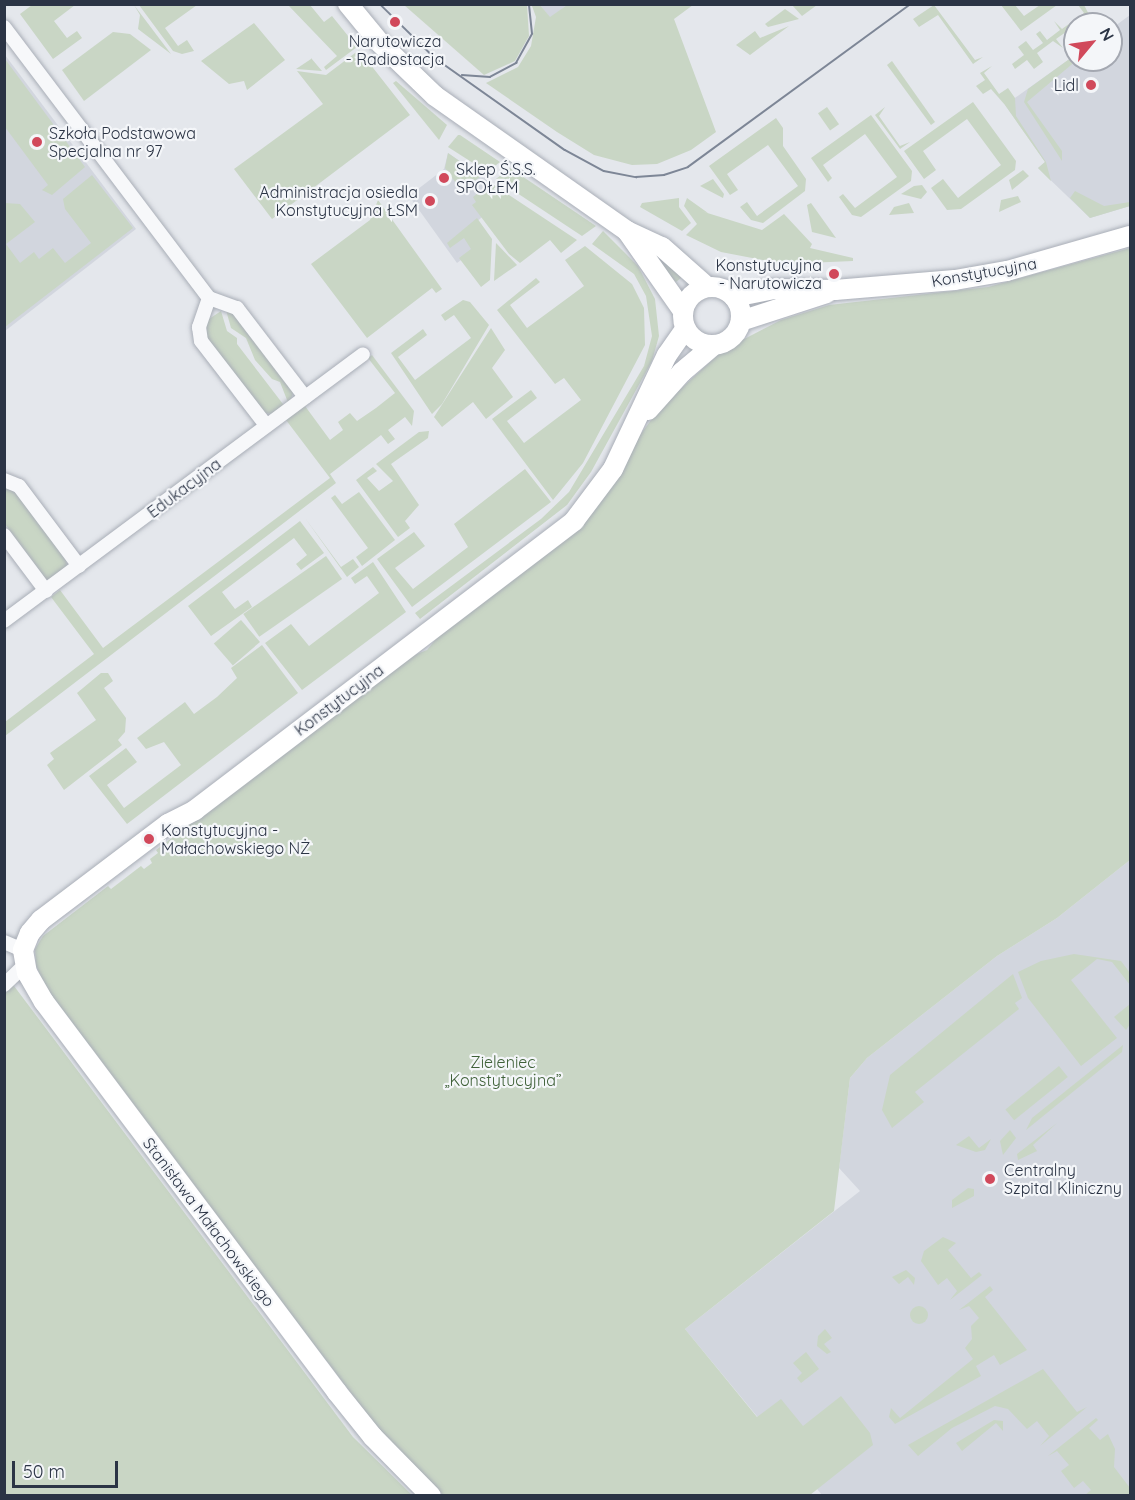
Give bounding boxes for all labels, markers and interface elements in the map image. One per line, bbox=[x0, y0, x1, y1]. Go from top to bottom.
north arrow bbox=[1063, 12, 1123, 72]
marker: Narutowicza - Radiostacja bbox=[388, 15, 402, 29]
text: N bbox=[1095, 24, 1119, 44]
place label: Narutowicza - Radiostacja bbox=[346, 31, 444, 69]
place label: Lidl bbox=[1054, 75, 1079, 95]
marker: Lidl bbox=[1084, 78, 1098, 92]
place label: Szkoła Podstawowa Specjalna nr 97 bbox=[49, 123, 196, 161]
marker: Szkoła Podstawowa Specjalna nr 97 bbox=[30, 135, 44, 149]
place label: Sklep Ś.S.S. SPOŁEM bbox=[456, 159, 536, 197]
marker: Sklep Ś.S.S. SPOŁEM bbox=[437, 171, 451, 185]
place label: Administracja osiedla Konstytucyjna ŁSM bbox=[259, 182, 418, 220]
marker: Administracja osiedla Konstytucyjna ŁSM bbox=[423, 194, 437, 208]
street label: Konstytucyjna bbox=[930, 253, 1038, 291]
place label: Konstytucyjna - Narutowicza bbox=[715, 255, 822, 293]
marker: Konstytucyjna - Narutowicza bbox=[827, 267, 841, 281]
street label: Edukacyjna bbox=[144, 454, 224, 522]
street label: Konstytucyjna bbox=[291, 660, 387, 740]
place label: Konstytucyjna - Małachowskiego NŻ bbox=[161, 820, 310, 858]
marker: Konstytucyjna - Małachowskiego NŻ bbox=[142, 832, 156, 846]
park label: Zieleniec „Konstytucyjna” bbox=[444, 1052, 562, 1090]
street label: Stanisława Małachowskiego bbox=[139, 1134, 279, 1310]
place label: Centralny Szpital Kliniczny bbox=[1004, 1160, 1122, 1198]
marker: Centralny Szpital Kliniczny bbox=[981, 1170, 999, 1188]
scale bar bbox=[15, 1449, 122, 1487]
text: 50 m bbox=[23, 1460, 65, 1483]

